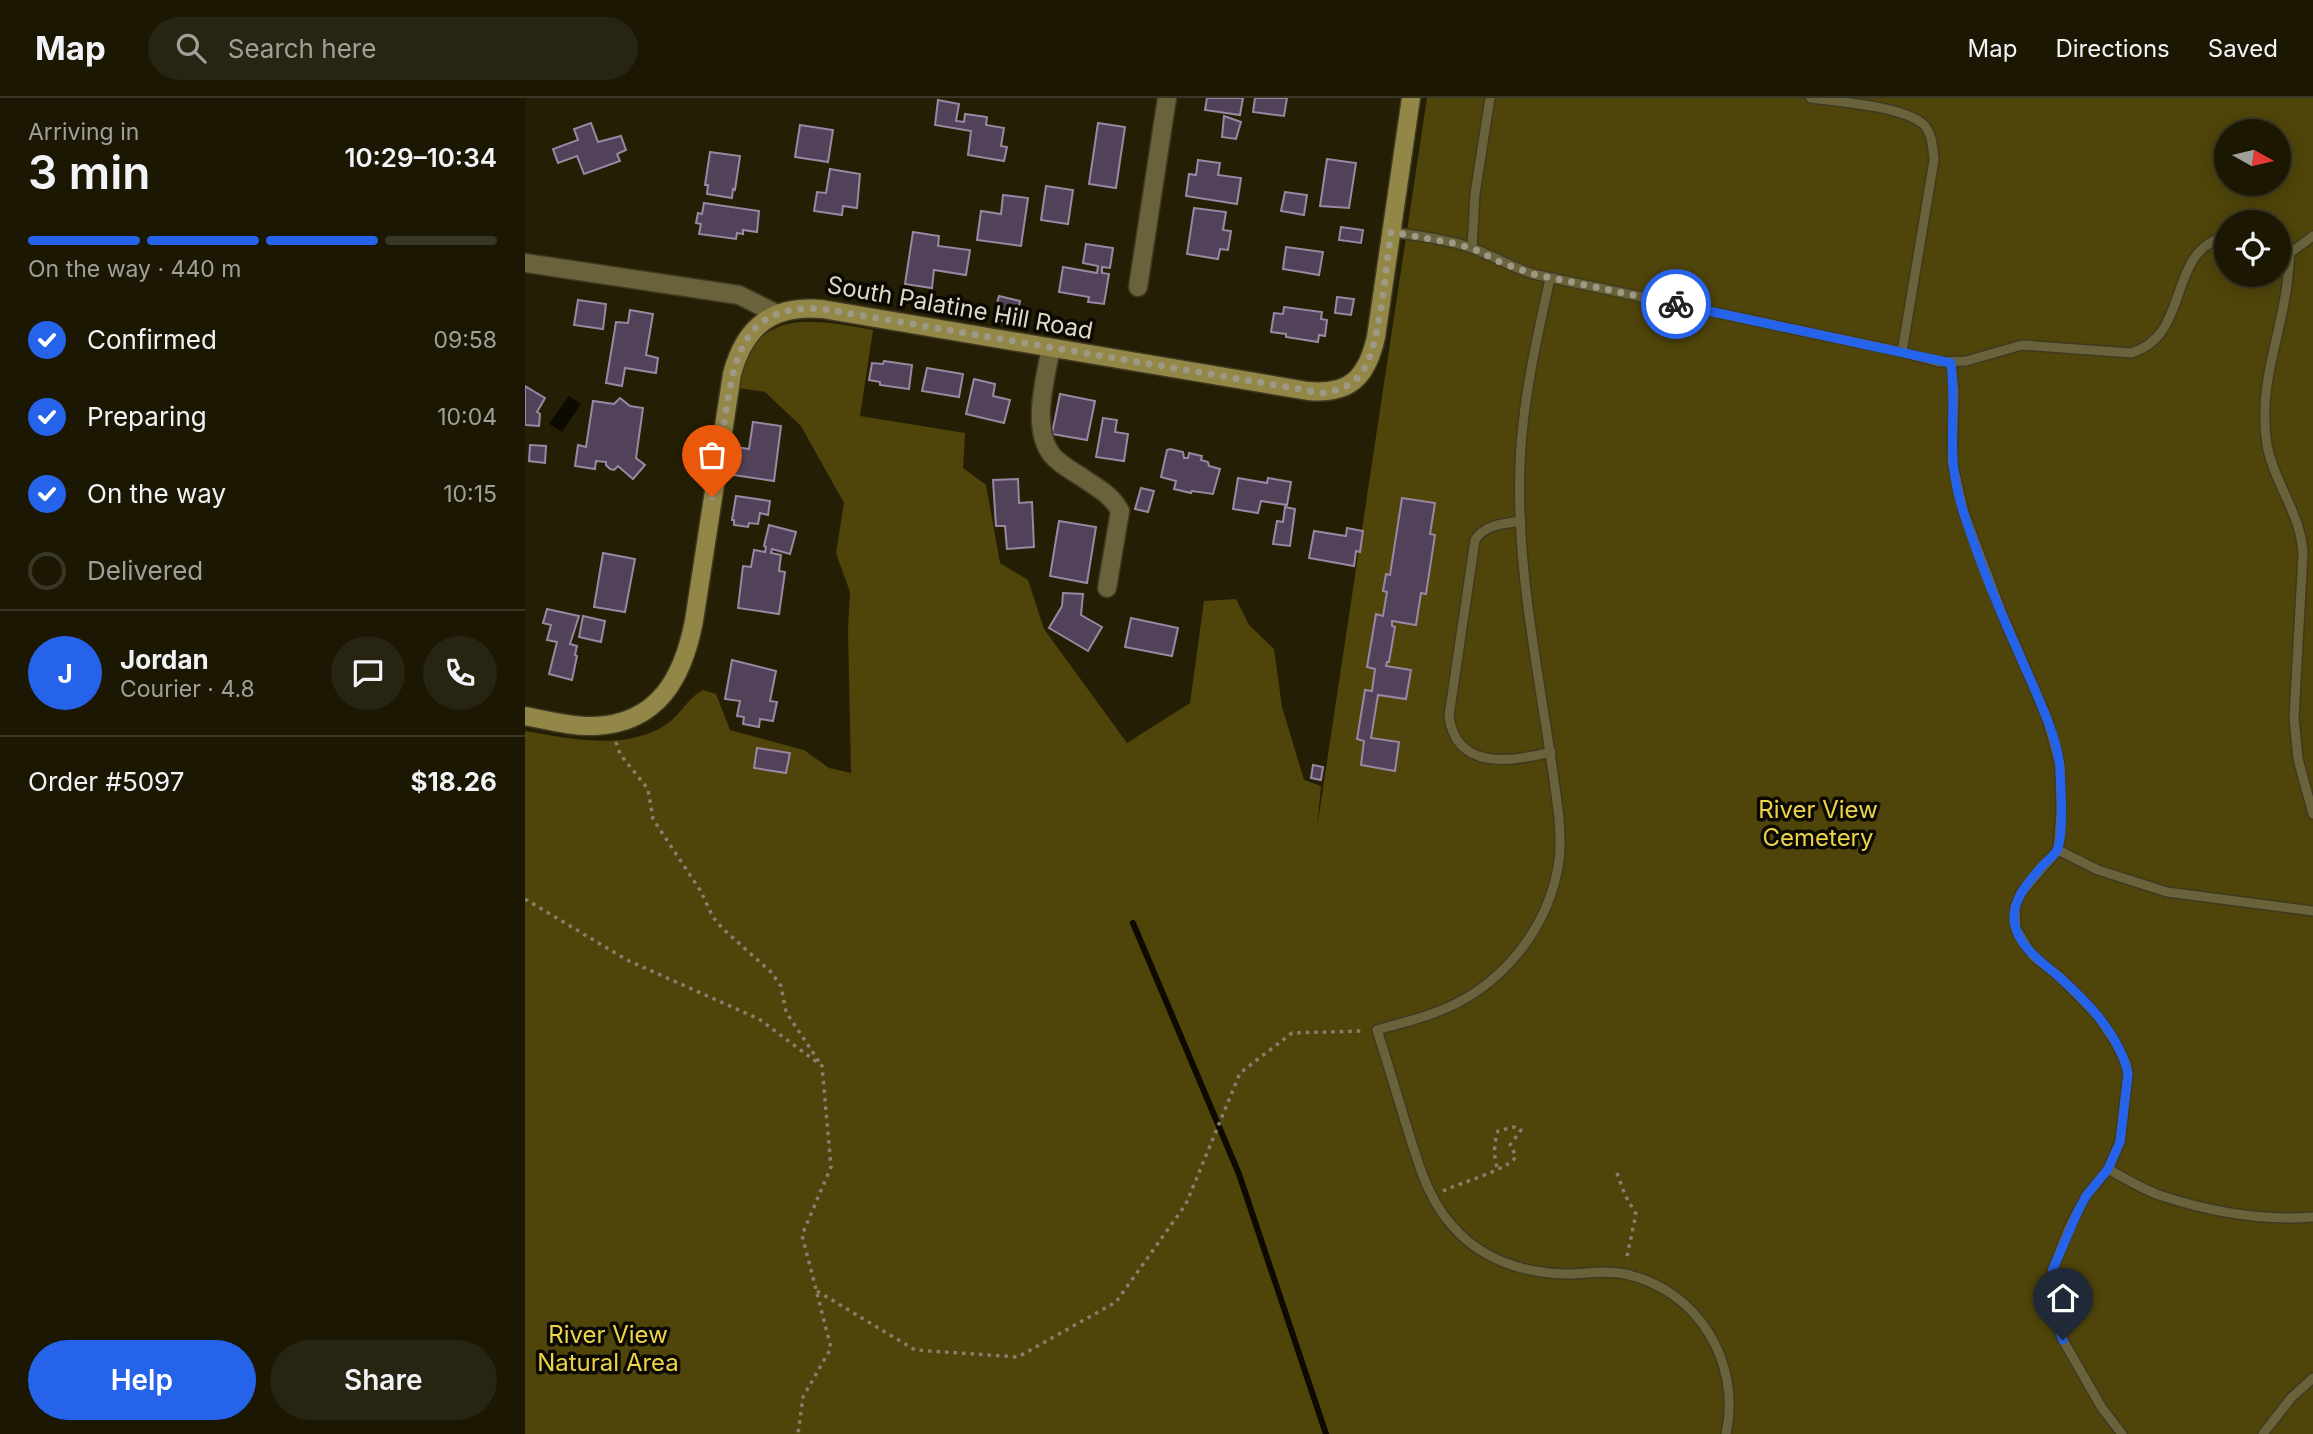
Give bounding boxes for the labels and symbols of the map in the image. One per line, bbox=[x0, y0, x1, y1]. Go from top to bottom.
north arrow bbox=[2214, 119, 2291, 196]
courier bbox=[1641, 269, 1711, 339]
street label: South Palatine Hill Road bbox=[825, 270, 1095, 345]
pin bbox=[682, 425, 742, 497]
park label: River View Cemetery bbox=[1758, 795, 1878, 852]
pin bbox=[2033, 1268, 2093, 1340]
park label: River View Natural Area bbox=[537, 1320, 679, 1377]

